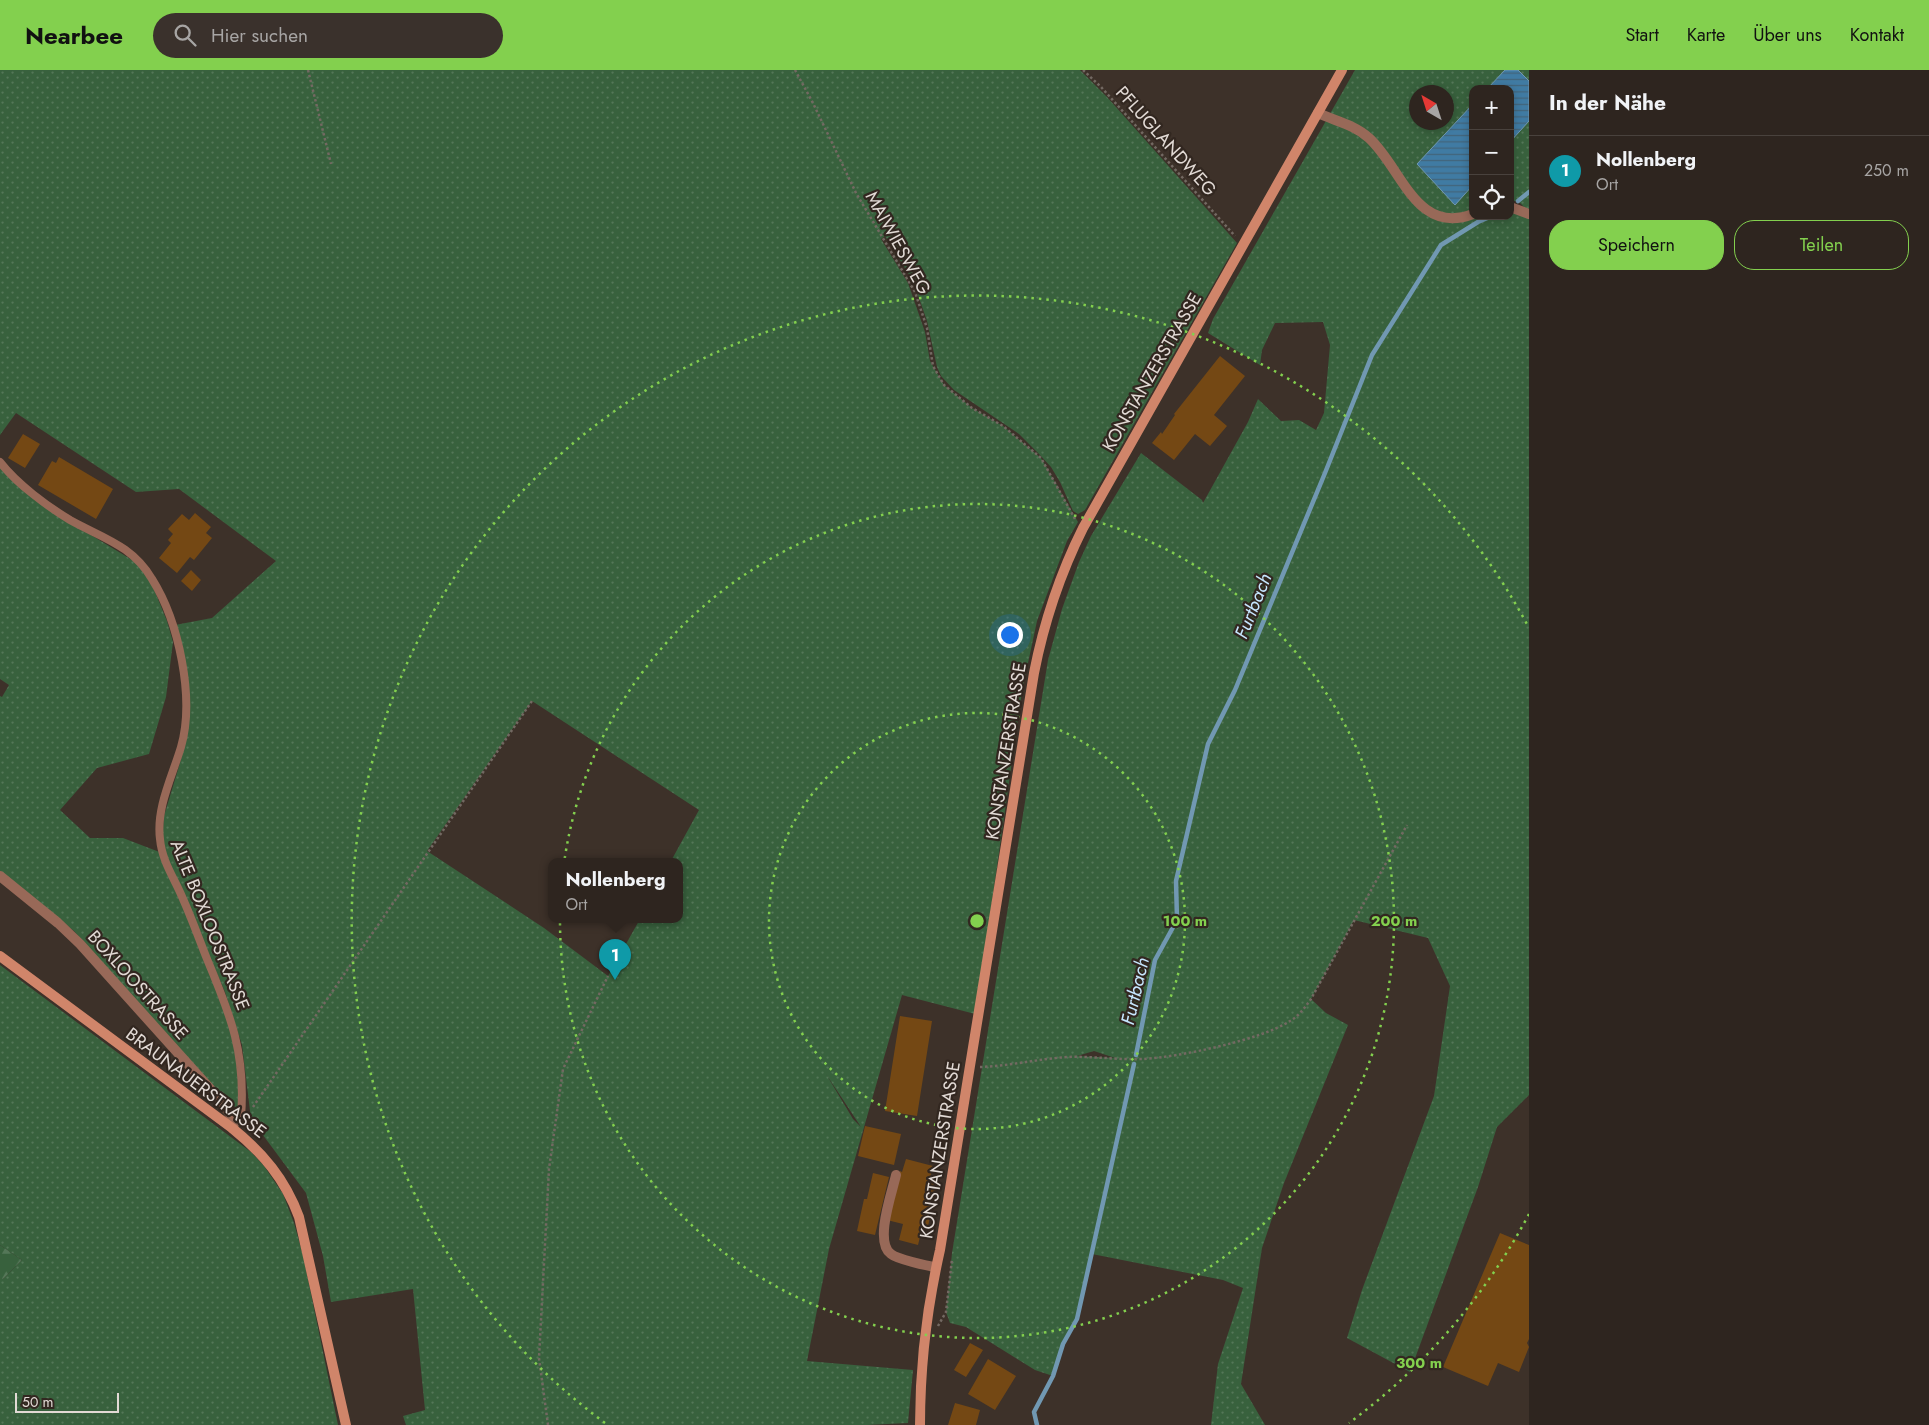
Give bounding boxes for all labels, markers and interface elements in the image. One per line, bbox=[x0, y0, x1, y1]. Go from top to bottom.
search box bbox=[153, 13, 503, 58]
text: Nearbee bbox=[25, 18, 123, 53]
icon: search bbox=[171, 21, 199, 49]
text: Hier suchen bbox=[211, 22, 308, 49]
text: Start bbox=[1625, 22, 1659, 48]
text: Karte bbox=[1687, 22, 1725, 48]
text: Über uns bbox=[1753, 22, 1822, 48]
text: Kontakt bbox=[1850, 22, 1904, 48]
street label: PFLUGLANDWEG bbox=[1109, 80, 1223, 202]
north arrow bbox=[1409, 85, 1454, 130]
map controls bbox=[1469, 85, 1514, 220]
button: + bbox=[1469, 85, 1514, 130]
text: In der Nähe bbox=[1549, 88, 1666, 118]
button: − bbox=[1469, 130, 1514, 175]
text: Nollenberg bbox=[1596, 146, 1696, 173]
text: 1 bbox=[1561, 159, 1569, 182]
text: 250 m bbox=[1864, 159, 1909, 182]
text: Ort bbox=[1596, 173, 1618, 196]
button: locate bbox=[1469, 175, 1514, 220]
street label: MAIWIESWEG bbox=[859, 187, 937, 299]
button: Speichern bbox=[1549, 220, 1724, 270]
button: Teilen bbox=[1734, 220, 1909, 270]
street label: KONSTANZERSTRASSE bbox=[1096, 288, 1208, 456]
water label: Furtbach bbox=[1228, 569, 1278, 643]
your location bbox=[997, 622, 1023, 648]
street label: KONSTANZERSTRASSE bbox=[979, 660, 1033, 842]
street label: ALTE BOXLOOSTRASSE bbox=[164, 836, 256, 1014]
popup bbox=[548, 858, 683, 923]
text: Nollenberg bbox=[565, 866, 666, 893]
text: Ort bbox=[565, 893, 587, 916]
text: 100 m bbox=[1163, 910, 1207, 932]
text: 200 m bbox=[1371, 910, 1417, 932]
centre of rings bbox=[968, 912, 986, 930]
street label: BOXLOOSTRASSE bbox=[82, 924, 194, 1046]
pin: 1 bbox=[599, 939, 631, 980]
water label: Furtbach bbox=[1114, 954, 1156, 1028]
street label: BRAUNAUERSTRASSE bbox=[120, 1021, 272, 1145]
street label: KONSTANZERSTRASSE bbox=[913, 1059, 967, 1241]
text: 300 m bbox=[1396, 1352, 1442, 1374]
scale bar bbox=[15, 1390, 119, 1413]
text: 50 m bbox=[22, 1392, 53, 1412]

